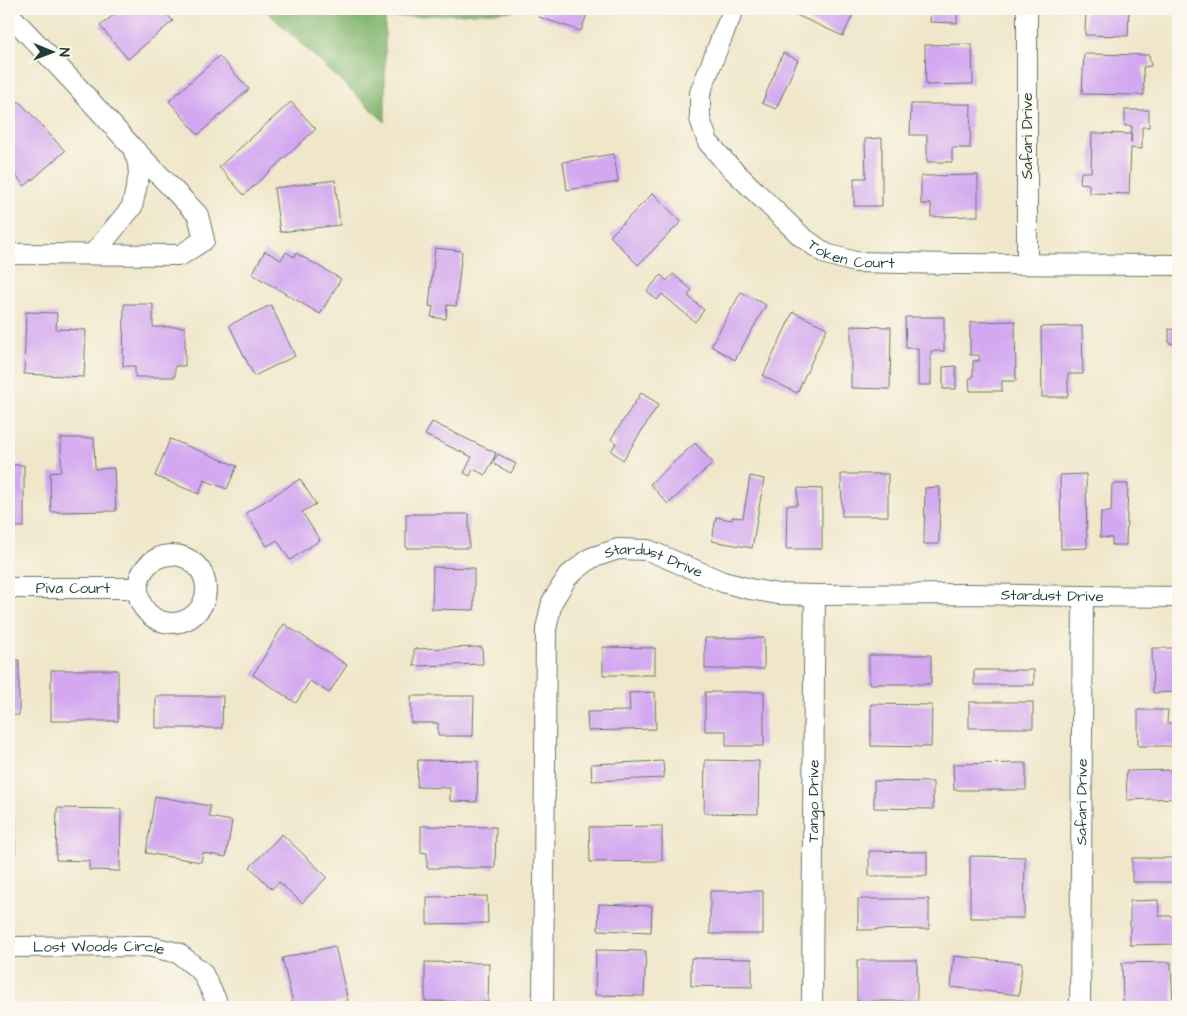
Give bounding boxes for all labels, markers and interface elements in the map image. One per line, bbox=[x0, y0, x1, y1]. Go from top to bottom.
north arrow bbox=[28, 28, 78, 78]
text: N bbox=[54, 48, 74, 57]
street label: Safari Drive bbox=[1017, 93, 1038, 179]
street label: Token Court bbox=[804, 234, 895, 273]
street label: Stardust Drive bbox=[601, 539, 706, 583]
street label: Piva Court bbox=[36, 578, 110, 599]
street label: Stardust Drive bbox=[1001, 584, 1104, 607]
street label: Tango Drive bbox=[802, 759, 825, 843]
street label: Safari Drive bbox=[1071, 759, 1092, 845]
street label: Lost Woods Circle bbox=[33, 935, 167, 960]

